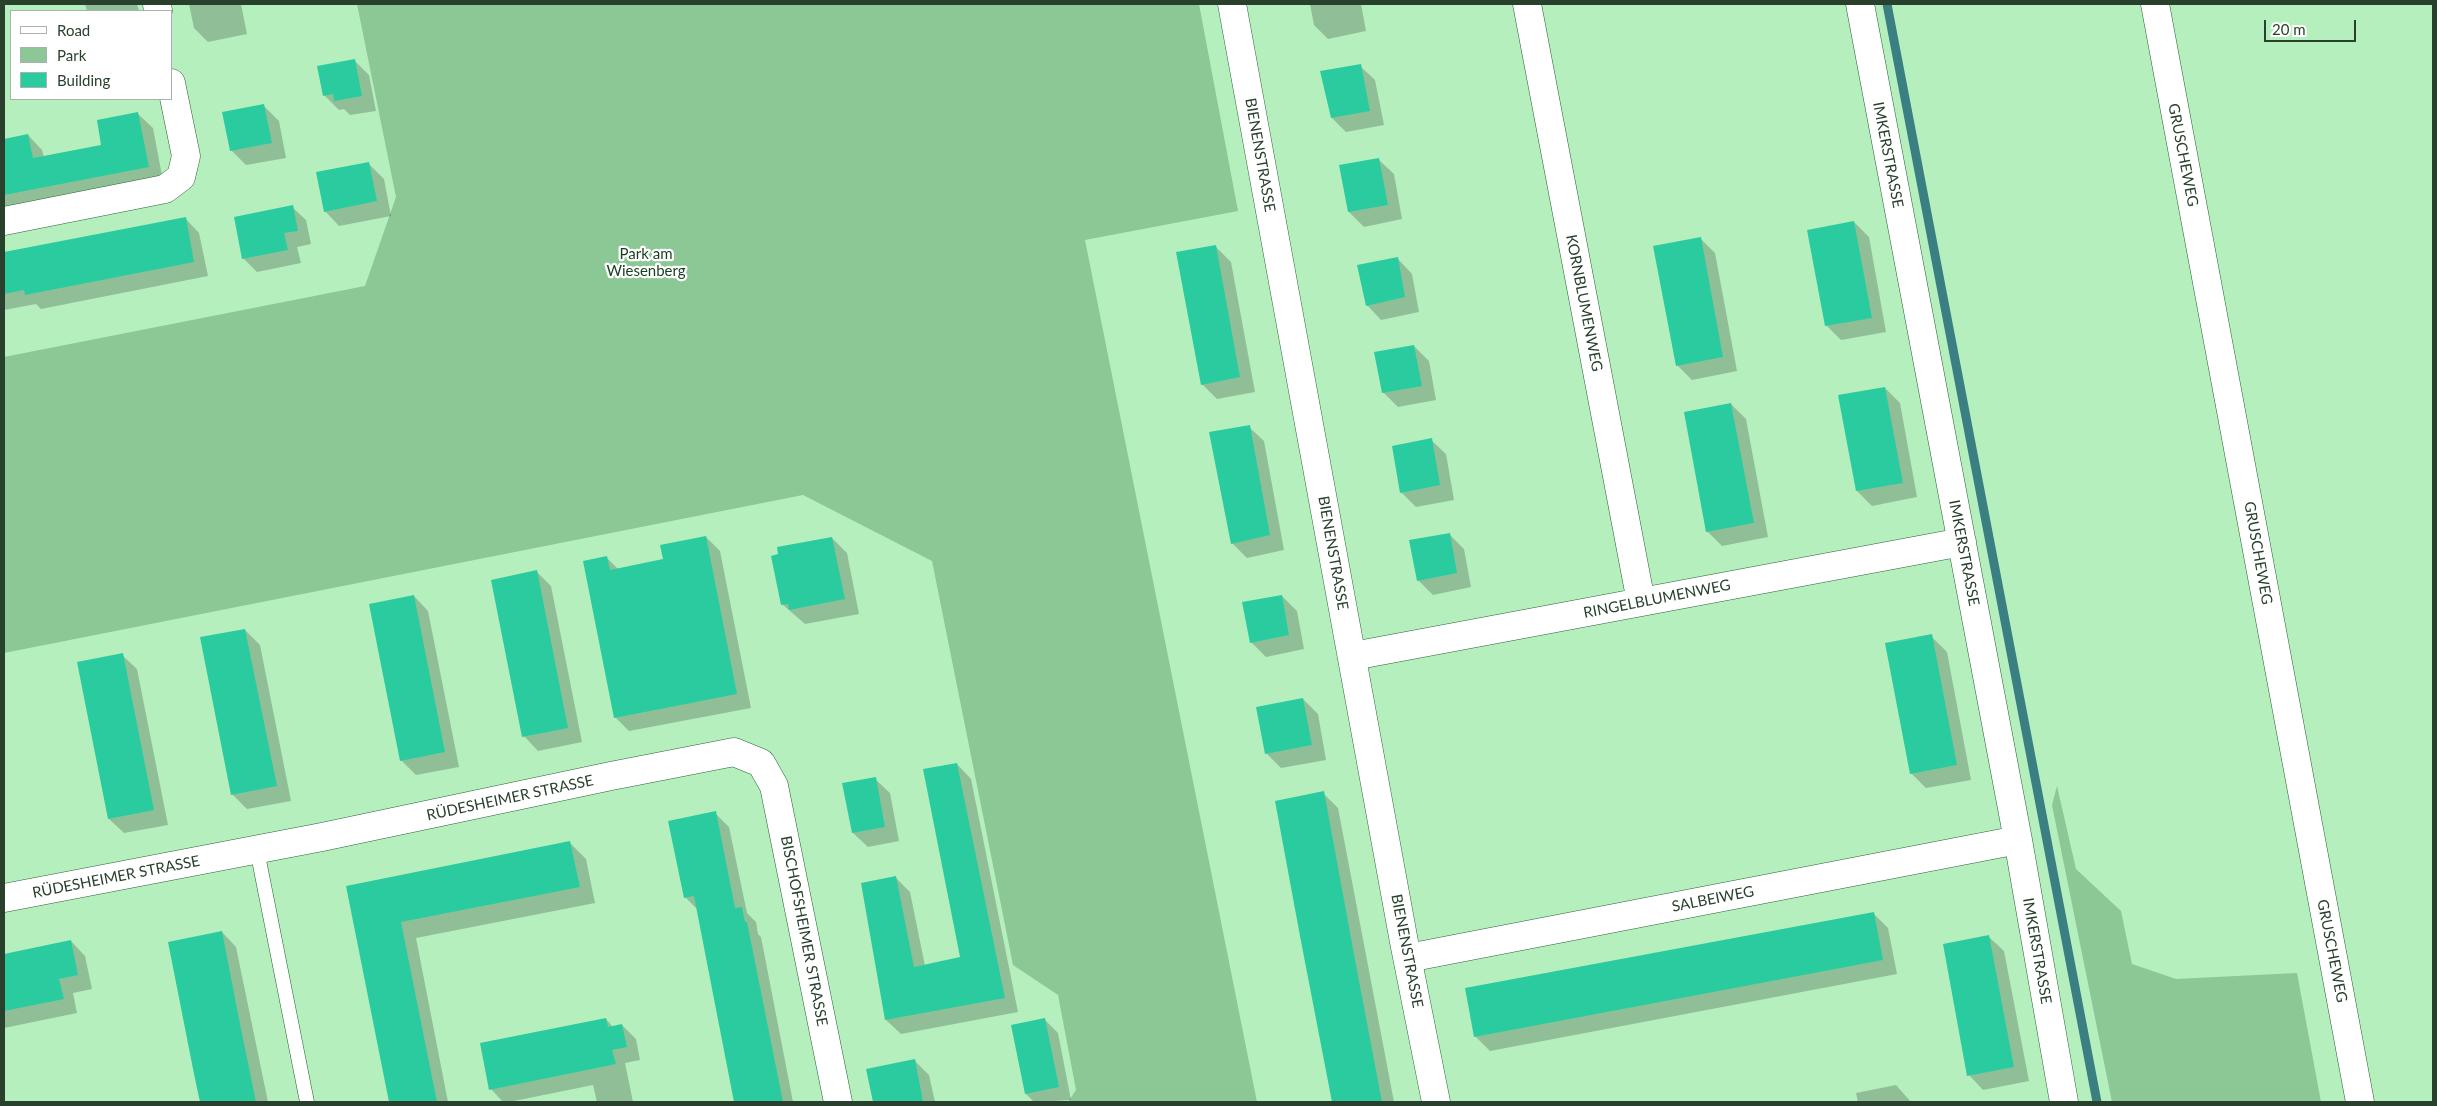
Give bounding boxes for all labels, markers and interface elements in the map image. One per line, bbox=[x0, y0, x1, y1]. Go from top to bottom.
legend bbox=[10, 10, 172, 100]
scale bar bbox=[2267, 10, 2360, 42]
text: 20 m bbox=[2272, 20, 2306, 38]
text: Road bbox=[57, 21, 90, 39]
text: Park bbox=[57, 46, 86, 64]
text: Building bbox=[57, 71, 110, 89]
street label: BIENENSTRASSE bbox=[1241, 97, 1279, 213]
street label: IMKERSTRASSE bbox=[1869, 100, 1907, 210]
street label: GRUSCHEWEG bbox=[2164, 102, 2202, 208]
street label: KORNBLUMENWEG bbox=[1562, 233, 1606, 373]
park label: Park am Wiesenberg bbox=[606, 245, 686, 280]
street label: BIENENSTRASSE bbox=[1314, 495, 1352, 611]
street label: IMKERSTRASSE bbox=[1945, 498, 1983, 608]
street label: GRUSCHEWEG bbox=[2240, 500, 2276, 606]
street label: RINGELBLUMENWEG bbox=[1582, 576, 1732, 622]
street label: RÜDESHEIMER STRASSE bbox=[425, 772, 595, 824]
street label: BISCHOFSHEIMER STRASSE bbox=[777, 834, 831, 1028]
street label: RÜDESHEIMER STRASSE bbox=[31, 852, 201, 902]
street label: SALBEIWEG bbox=[1670, 882, 1756, 916]
street label: BIENENSTRASSE bbox=[1387, 893, 1427, 1009]
street label: IMKERSTRASSE bbox=[2019, 896, 2055, 1006]
street label: GRUSCHEWEG bbox=[2313, 898, 2351, 1004]

